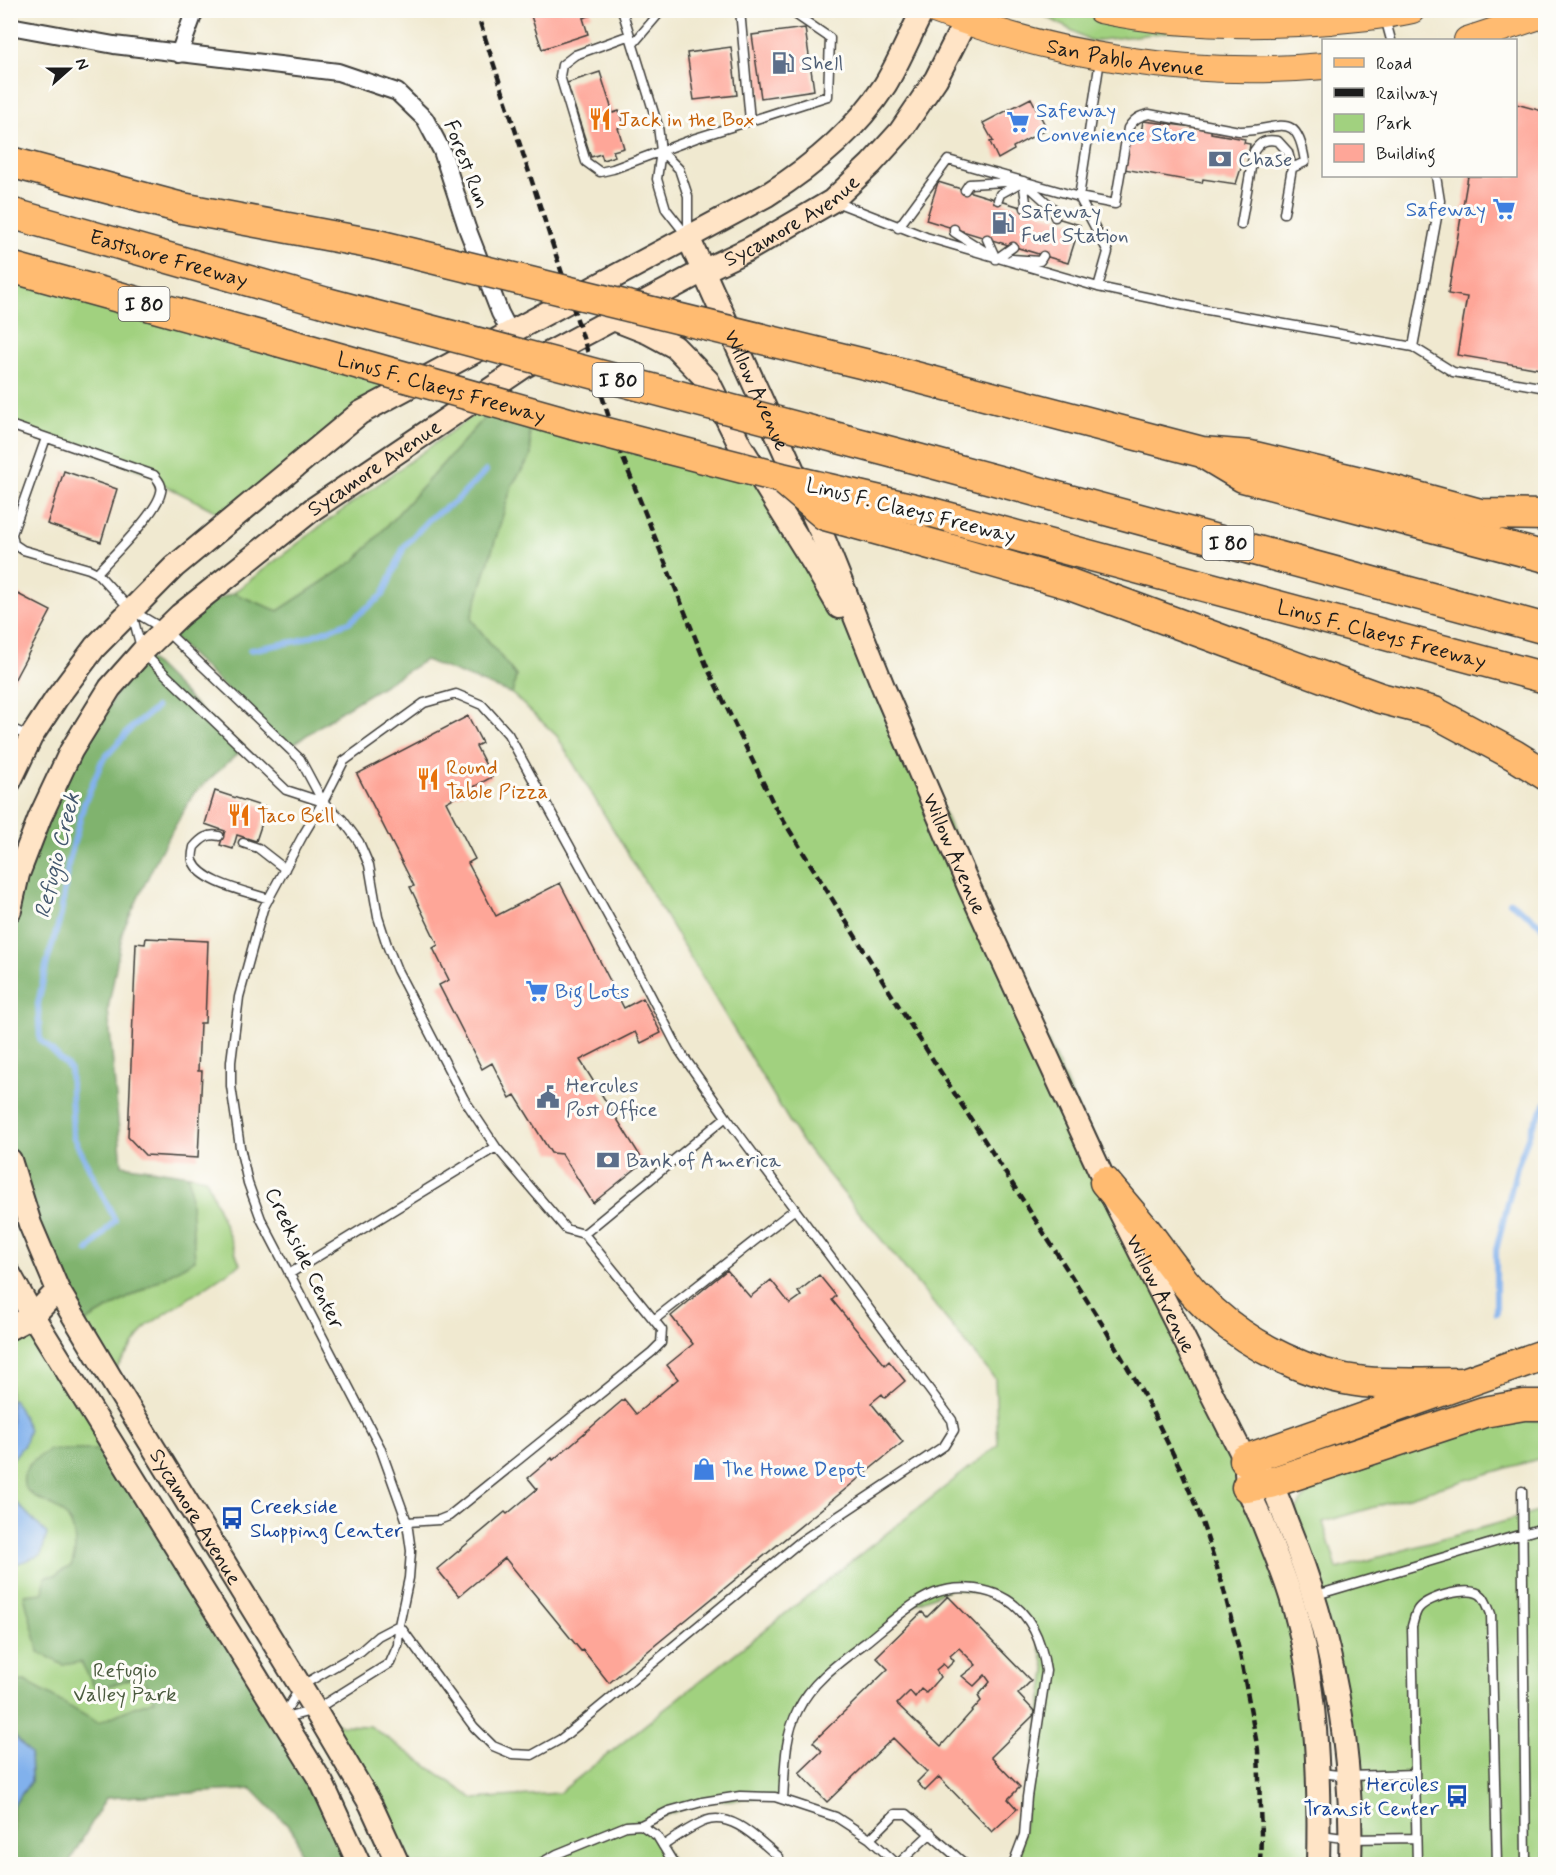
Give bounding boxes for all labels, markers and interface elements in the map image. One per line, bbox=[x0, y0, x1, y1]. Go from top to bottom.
street label: San Pablo Avenue bbox=[1044, 32, 1205, 83]
north arrow bbox=[39, 39, 99, 99]
legend bbox=[1322, 39, 1517, 177]
fuel station icon: Shell bbox=[770, 50, 796, 76]
place label: Shell bbox=[801, 50, 843, 78]
text: Road bbox=[1376, 52, 1412, 76]
text: N bbox=[70, 55, 93, 73]
text: Railway bbox=[1376, 82, 1438, 106]
place label: Safeway Convenience Store bbox=[1036, 97, 1196, 149]
restaurant icon: Jack in the Box bbox=[587, 106, 613, 132]
place label: Jack in the Box bbox=[618, 106, 755, 134]
supermarket icon: Safeway Convenience Store bbox=[1005, 109, 1031, 135]
text: Park bbox=[1376, 112, 1412, 136]
street label: Forest Run bbox=[436, 116, 496, 213]
text: Building bbox=[1376, 142, 1436, 168]
bank icon: Chase bbox=[1207, 146, 1233, 172]
place label: Chase bbox=[1238, 146, 1292, 174]
street label: Sycamore Avenue bbox=[719, 169, 866, 274]
place label: Safeway bbox=[1406, 196, 1486, 224]
supermarket icon: Safeway bbox=[1491, 196, 1517, 222]
place label: Safeway Fuel Station bbox=[1021, 198, 1129, 250]
fuel station icon: Safeway Fuel Station bbox=[990, 210, 1016, 236]
street label: Eastshore Freeway bbox=[86, 223, 251, 295]
road number: I 80 bbox=[118, 287, 170, 321]
street label: Willow Avenue bbox=[717, 326, 795, 456]
street label: Linus F. Claeys Freeway bbox=[334, 345, 549, 431]
road number: I 80 bbox=[592, 363, 644, 397]
street label: Sycamore Avenue bbox=[302, 414, 447, 524]
street label: Linus F. Claeys Freeway bbox=[803, 471, 1019, 551]
road number: I 80 bbox=[1202, 526, 1254, 560]
street label: Linus F. Claeys Freeway bbox=[1274, 593, 1489, 676]
place label: Round Table Pizza bbox=[446, 754, 548, 806]
restaurant icon: Round Table Pizza bbox=[415, 766, 441, 792]
street label: Willow Avenue bbox=[915, 789, 993, 919]
water label: Refugio Creek bbox=[29, 790, 89, 922]
restaurant icon: Taco Bell bbox=[226, 802, 252, 828]
place label: Taco Bell bbox=[257, 802, 335, 830]
supermarket icon: Big Lots bbox=[524, 978, 550, 1004]
place label: Big Lots bbox=[555, 978, 629, 1008]
place label: Hercules Post Office bbox=[566, 1072, 658, 1124]
public building icon: Hercules Post Office bbox=[535, 1084, 561, 1110]
bank icon: Bank of America bbox=[595, 1147, 621, 1173]
place label: Bank of America bbox=[626, 1147, 781, 1175]
street label: Creekside Center bbox=[258, 1183, 351, 1334]
street label: Willow Avenue bbox=[1119, 1230, 1202, 1358]
street label: Sycamore Avenue bbox=[142, 1444, 248, 1591]
shop icon: The Home Depot bbox=[691, 1456, 717, 1482]
place label: The Home Depot bbox=[722, 1456, 866, 1484]
place label: Creekside Shopping Center bbox=[250, 1493, 403, 1545]
bus stop icon: Creekside Shopping Center bbox=[219, 1505, 245, 1531]
park label: Refugio Valley Park bbox=[73, 1657, 177, 1709]
place label: Hercules Transit Center bbox=[1303, 1771, 1439, 1823]
bus stop icon: Hercules Transit Center bbox=[1444, 1783, 1470, 1809]

